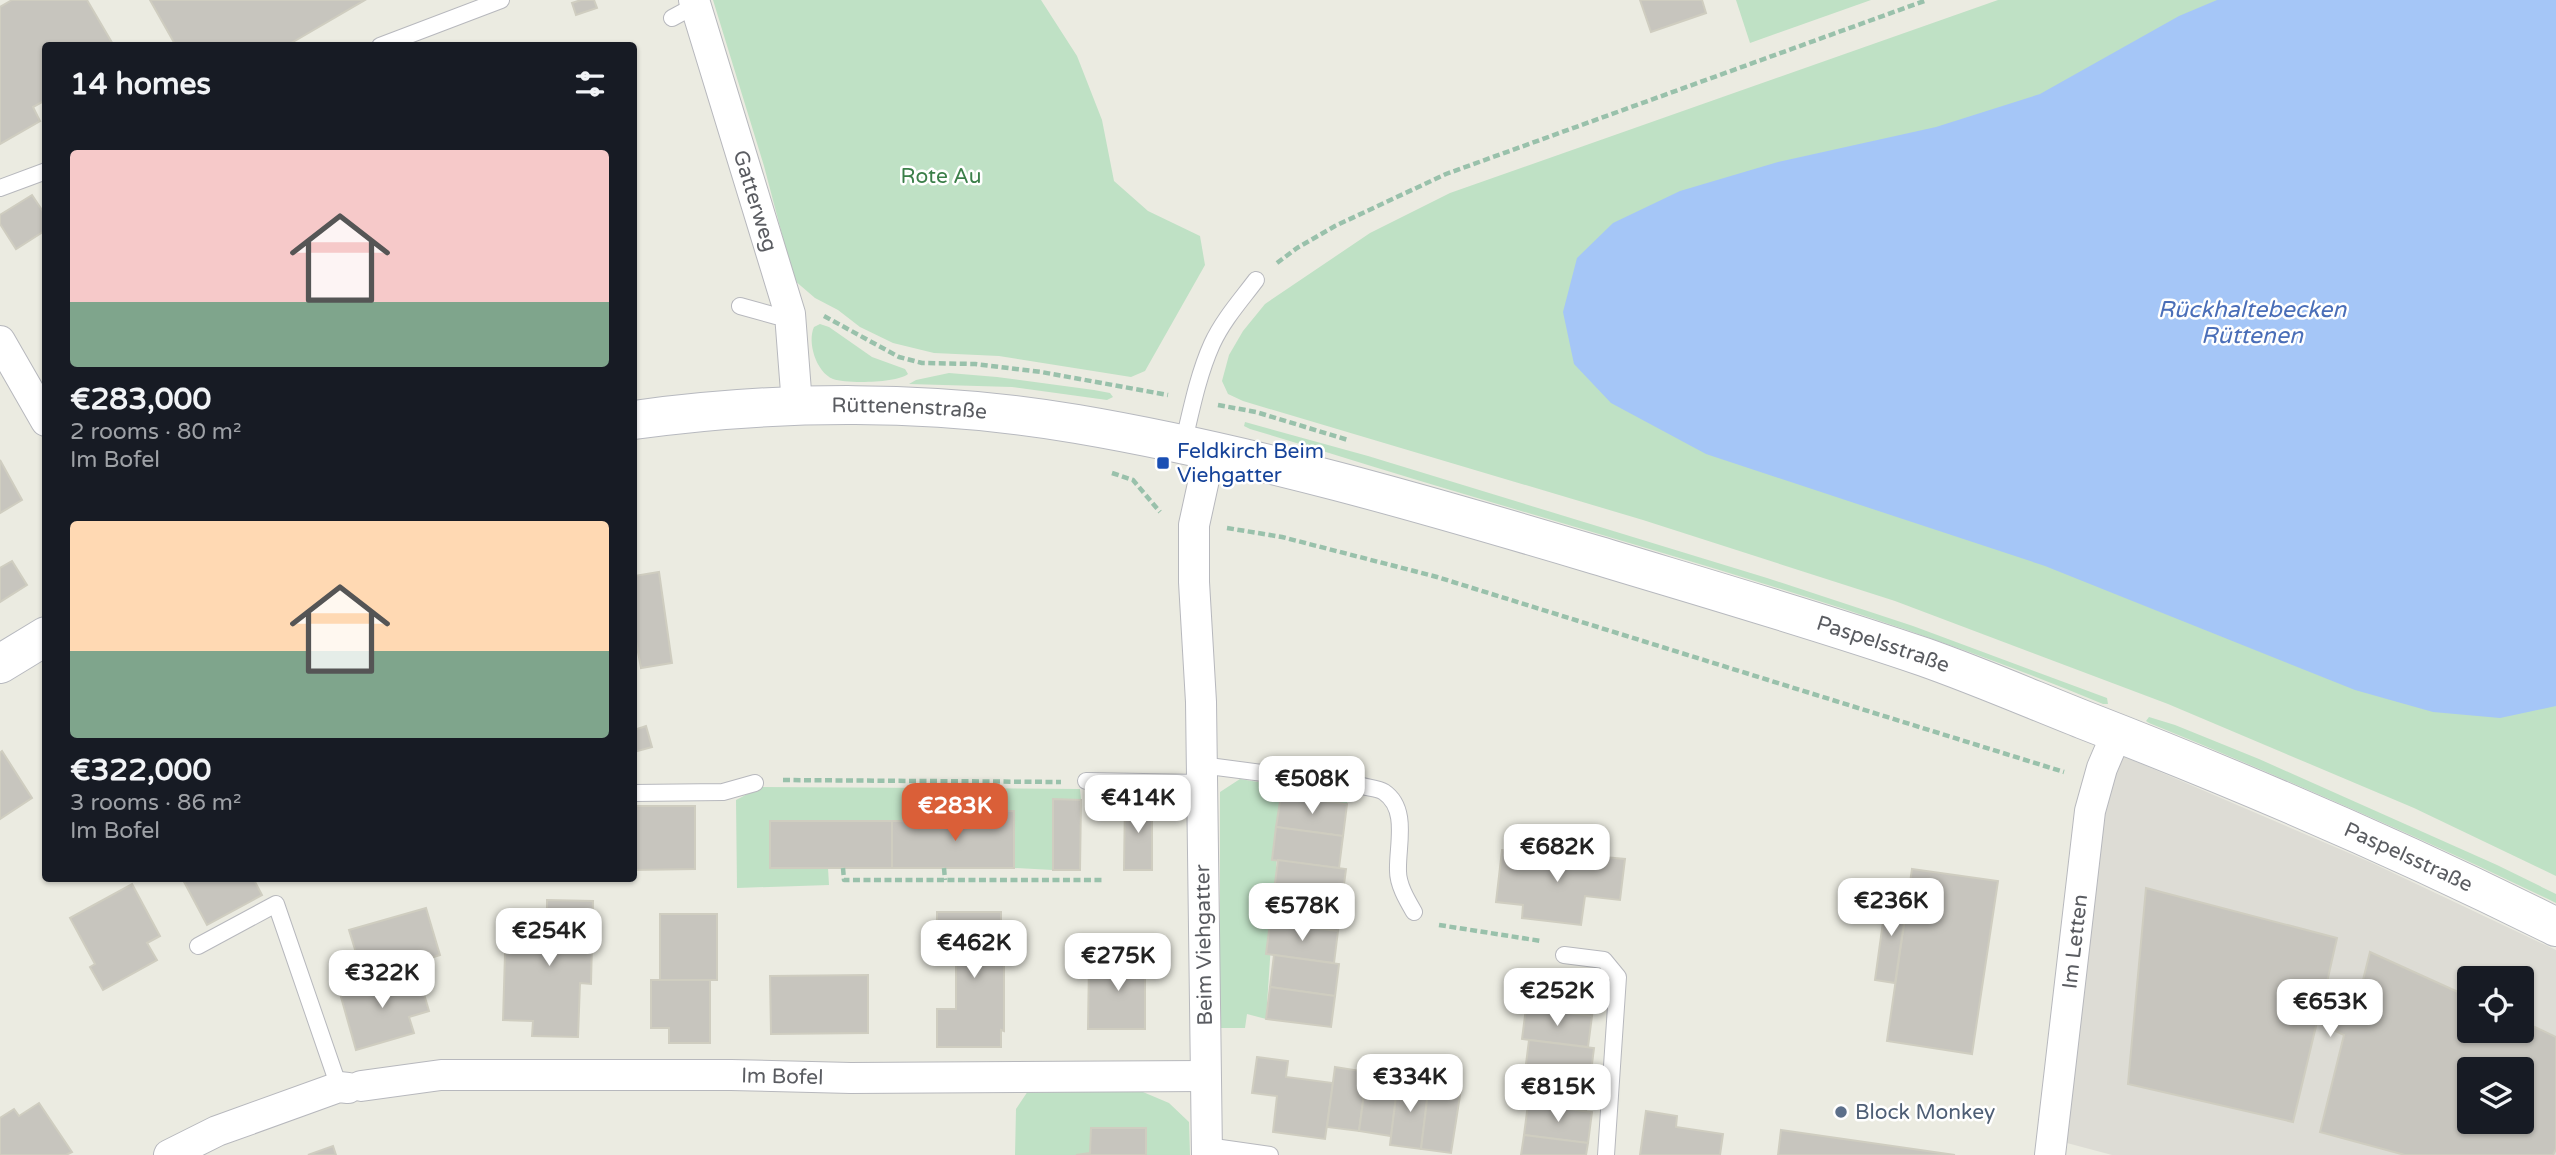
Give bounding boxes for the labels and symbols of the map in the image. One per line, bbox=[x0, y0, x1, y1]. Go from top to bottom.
street label: Gatterweg bbox=[728, 147, 783, 255]
park label: Rote Au bbox=[900, 164, 982, 189]
water label: Rückhaltebecken Rüttenen bbox=[2158, 296, 2347, 350]
street label: Rüttenenstraße bbox=[831, 393, 988, 424]
place label: Feldkirch Beim Viehgatter bbox=[1177, 439, 1324, 488]
marker: Feldkirch Beim Viehgatter bbox=[1155, 455, 1171, 471]
street label: Paspelsstraße bbox=[1814, 610, 1953, 678]
pin: €508K bbox=[1263, 756, 1361, 816]
pin: €414K bbox=[1089, 776, 1187, 835]
pin: €283K bbox=[906, 784, 1004, 843]
street label: Paspelsstraße bbox=[2340, 817, 2477, 897]
pin: €682K bbox=[1508, 824, 1606, 884]
street label: Beim Viehgatter bbox=[1190, 864, 1218, 1026]
pin: €236K bbox=[1842, 878, 1940, 938]
pin: €578K bbox=[1253, 884, 1351, 943]
street label: Im Letten bbox=[2057, 893, 2093, 990]
pin: €254K bbox=[500, 908, 598, 968]
pin: €462K bbox=[925, 920, 1023, 980]
pin: €275K bbox=[1069, 934, 1167, 993]
pin: €322K bbox=[333, 950, 431, 1010]
pin: €252K bbox=[1508, 968, 1606, 1028]
pin: €653K bbox=[2281, 979, 2379, 1039]
pin: €334K bbox=[1361, 1054, 1459, 1114]
street label: Im Bofel bbox=[741, 1063, 824, 1090]
pin: €815K bbox=[1509, 1064, 1607, 1124]
place label: Block Monkey bbox=[1855, 1100, 1995, 1125]
marker: Block Monkey bbox=[1833, 1104, 1849, 1120]

